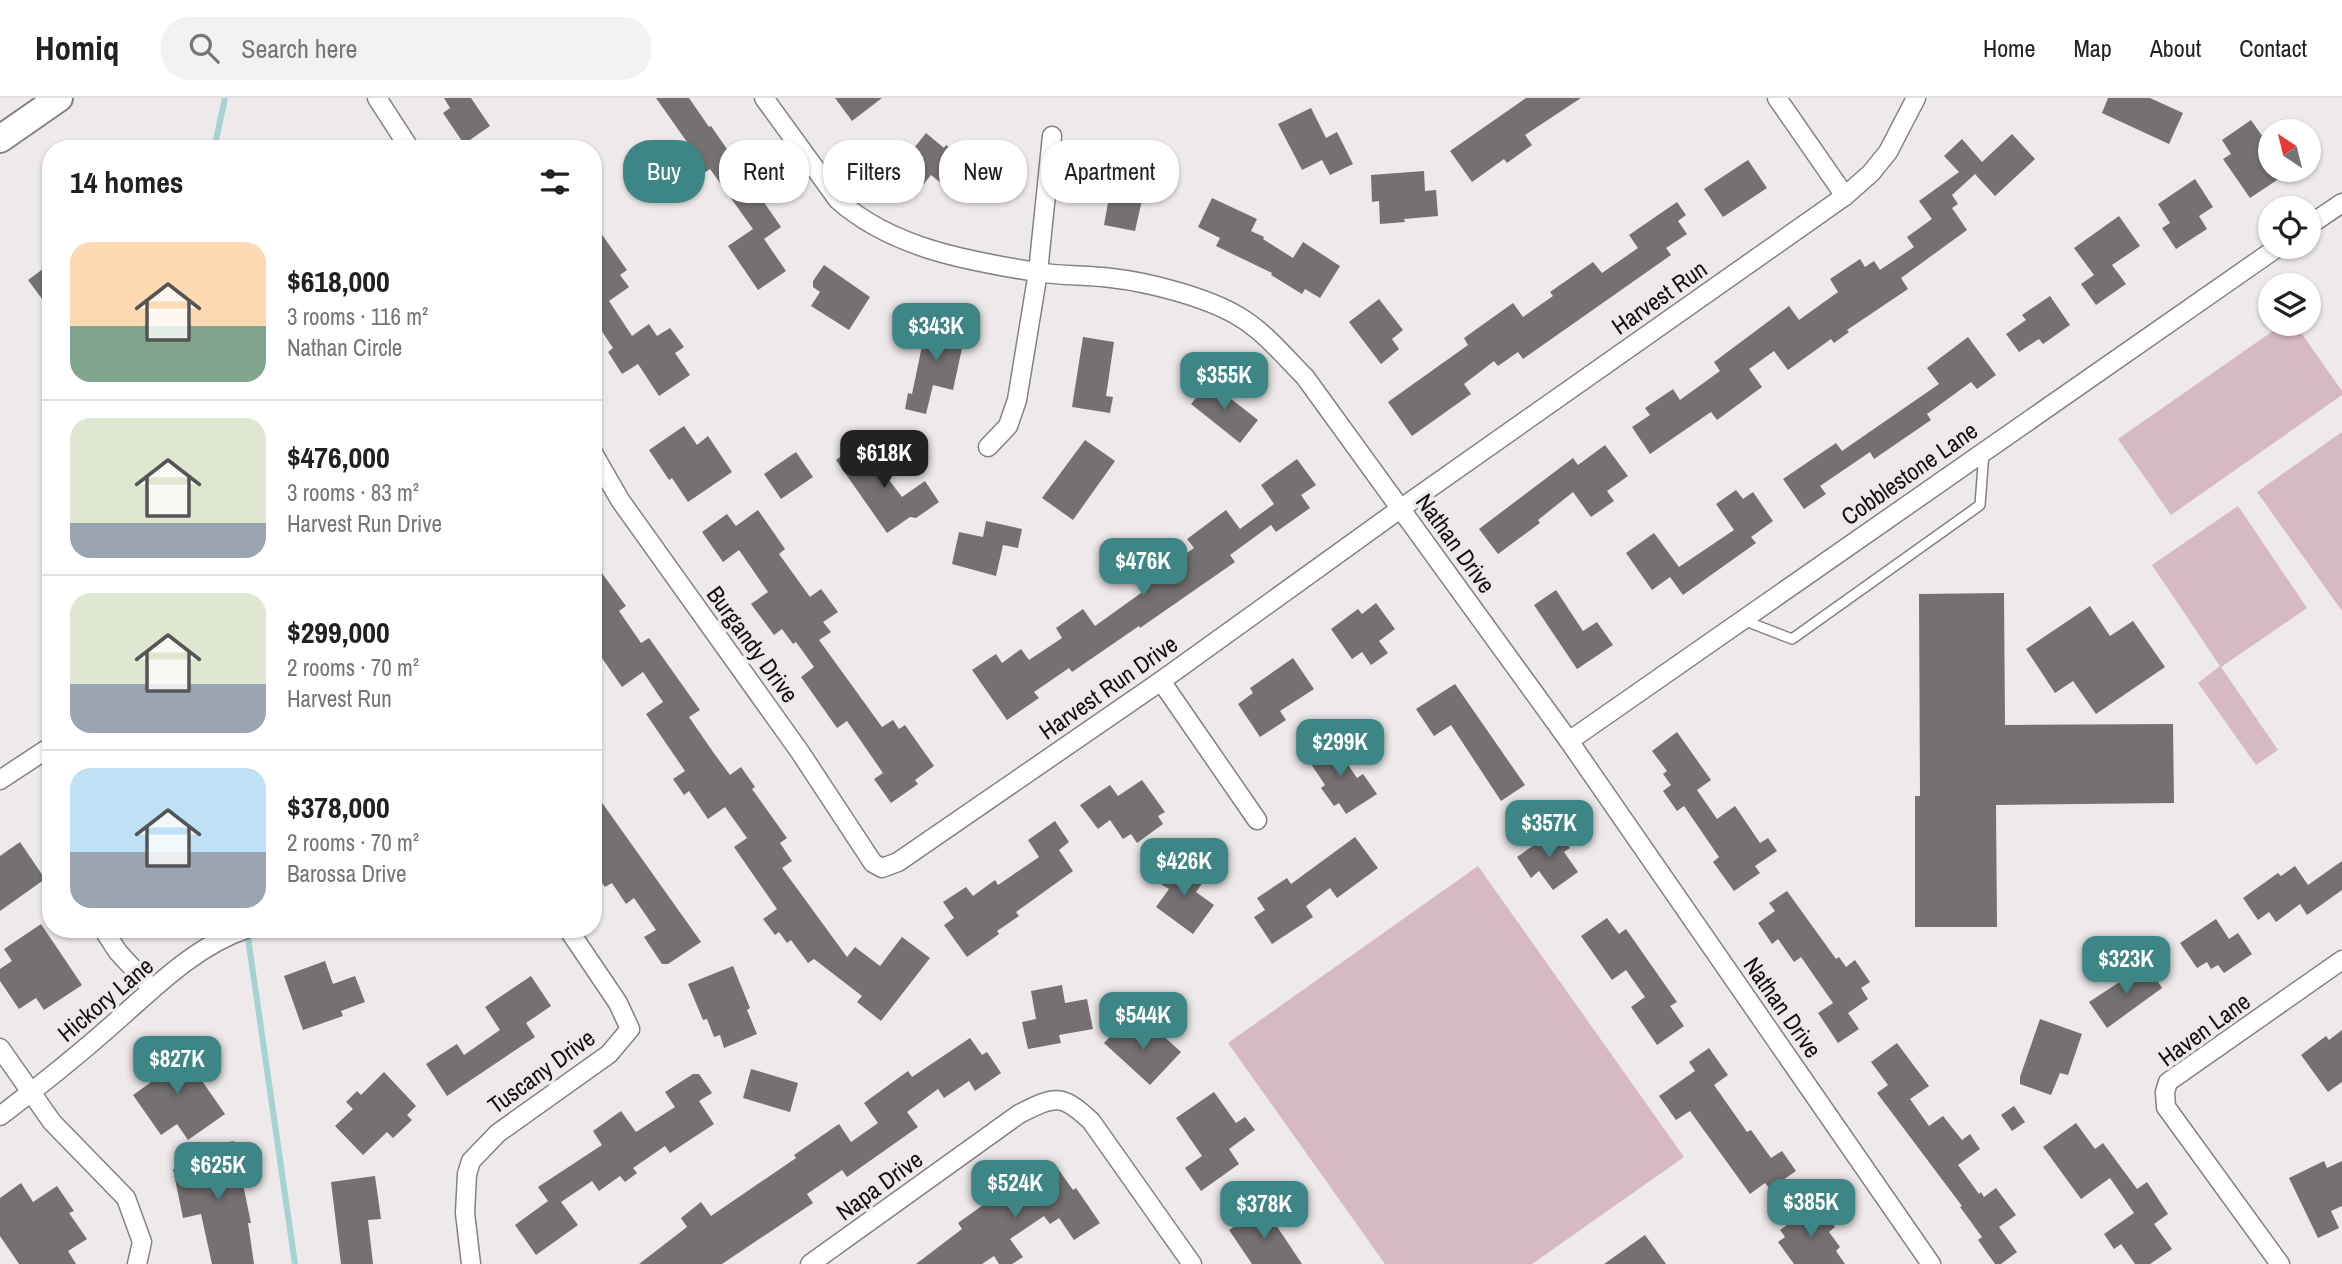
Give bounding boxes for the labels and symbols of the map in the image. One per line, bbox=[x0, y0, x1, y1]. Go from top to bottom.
north arrow bbox=[2258, 119, 2320, 182]
street label: Harvest Run bbox=[1605, 253, 1713, 341]
pin: $343K bbox=[887, 303, 985, 363]
pin: $355K bbox=[1175, 352, 1273, 412]
street label: Cobblestone Lane bbox=[1834, 414, 1984, 532]
pin: $618K bbox=[835, 430, 933, 490]
street label: Nathan Drive bbox=[1409, 487, 1503, 599]
pin: $476K bbox=[1094, 538, 1192, 598]
street label: Burgandy Drive bbox=[700, 579, 806, 709]
street label: Harvest Run Drive bbox=[1033, 627, 1183, 747]
pin: $299K bbox=[1291, 720, 1389, 779]
pin: $357K bbox=[1500, 800, 1598, 860]
pin: $426K bbox=[1135, 838, 1233, 898]
pin: $323K bbox=[2077, 936, 2175, 996]
street label: Hickory Lane bbox=[50, 949, 160, 1049]
street label: Nathan Drive bbox=[1737, 950, 1829, 1064]
street label: Haven Lane bbox=[2152, 985, 2256, 1073]
pin: $544K bbox=[1094, 992, 1192, 1052]
street label: Tuscany Drive bbox=[481, 1021, 601, 1121]
pin: $827K bbox=[128, 1037, 226, 1096]
pin: $625K bbox=[169, 1142, 267, 1202]
street label: Napa Drive bbox=[829, 1143, 929, 1227]
pin: $524K bbox=[966, 1160, 1064, 1220]
pin: $385K bbox=[1762, 1180, 1860, 1239]
pin: $378K bbox=[1215, 1182, 1313, 1241]

